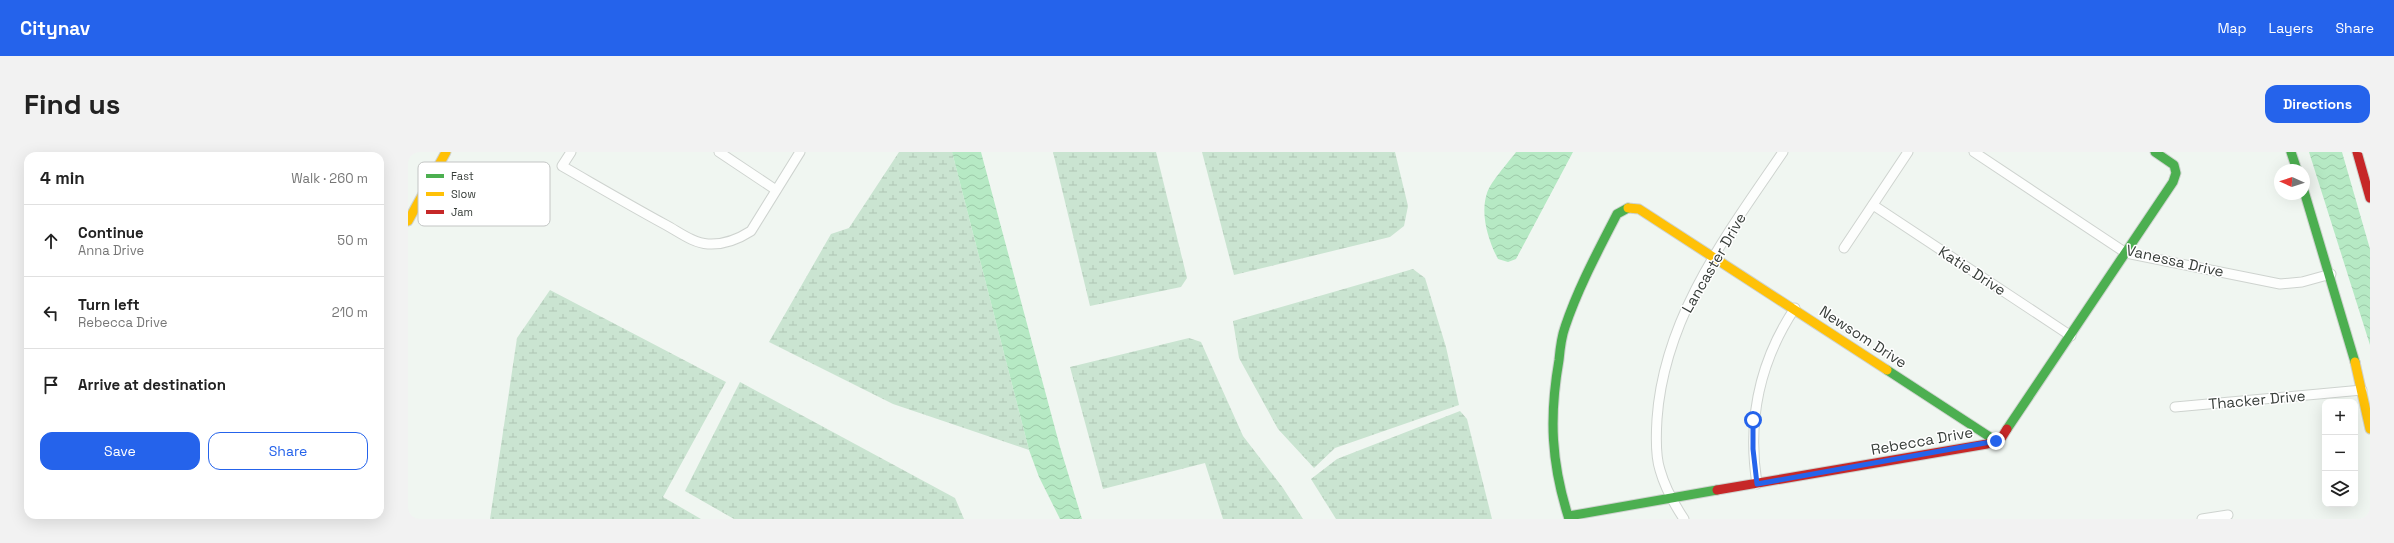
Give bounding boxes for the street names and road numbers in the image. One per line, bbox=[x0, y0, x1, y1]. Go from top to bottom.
street label: Lancaster Drive bbox=[1677, 209, 1750, 316]
street label: Vanessa Drive bbox=[2124, 240, 2226, 281]
street label: Katie Drive bbox=[1935, 242, 2010, 299]
street label: Newsom Drive bbox=[1816, 301, 1911, 372]
street label: Thacker Drive bbox=[2208, 386, 2306, 413]
street label: Rebecca Drive bbox=[1869, 422, 1975, 459]

